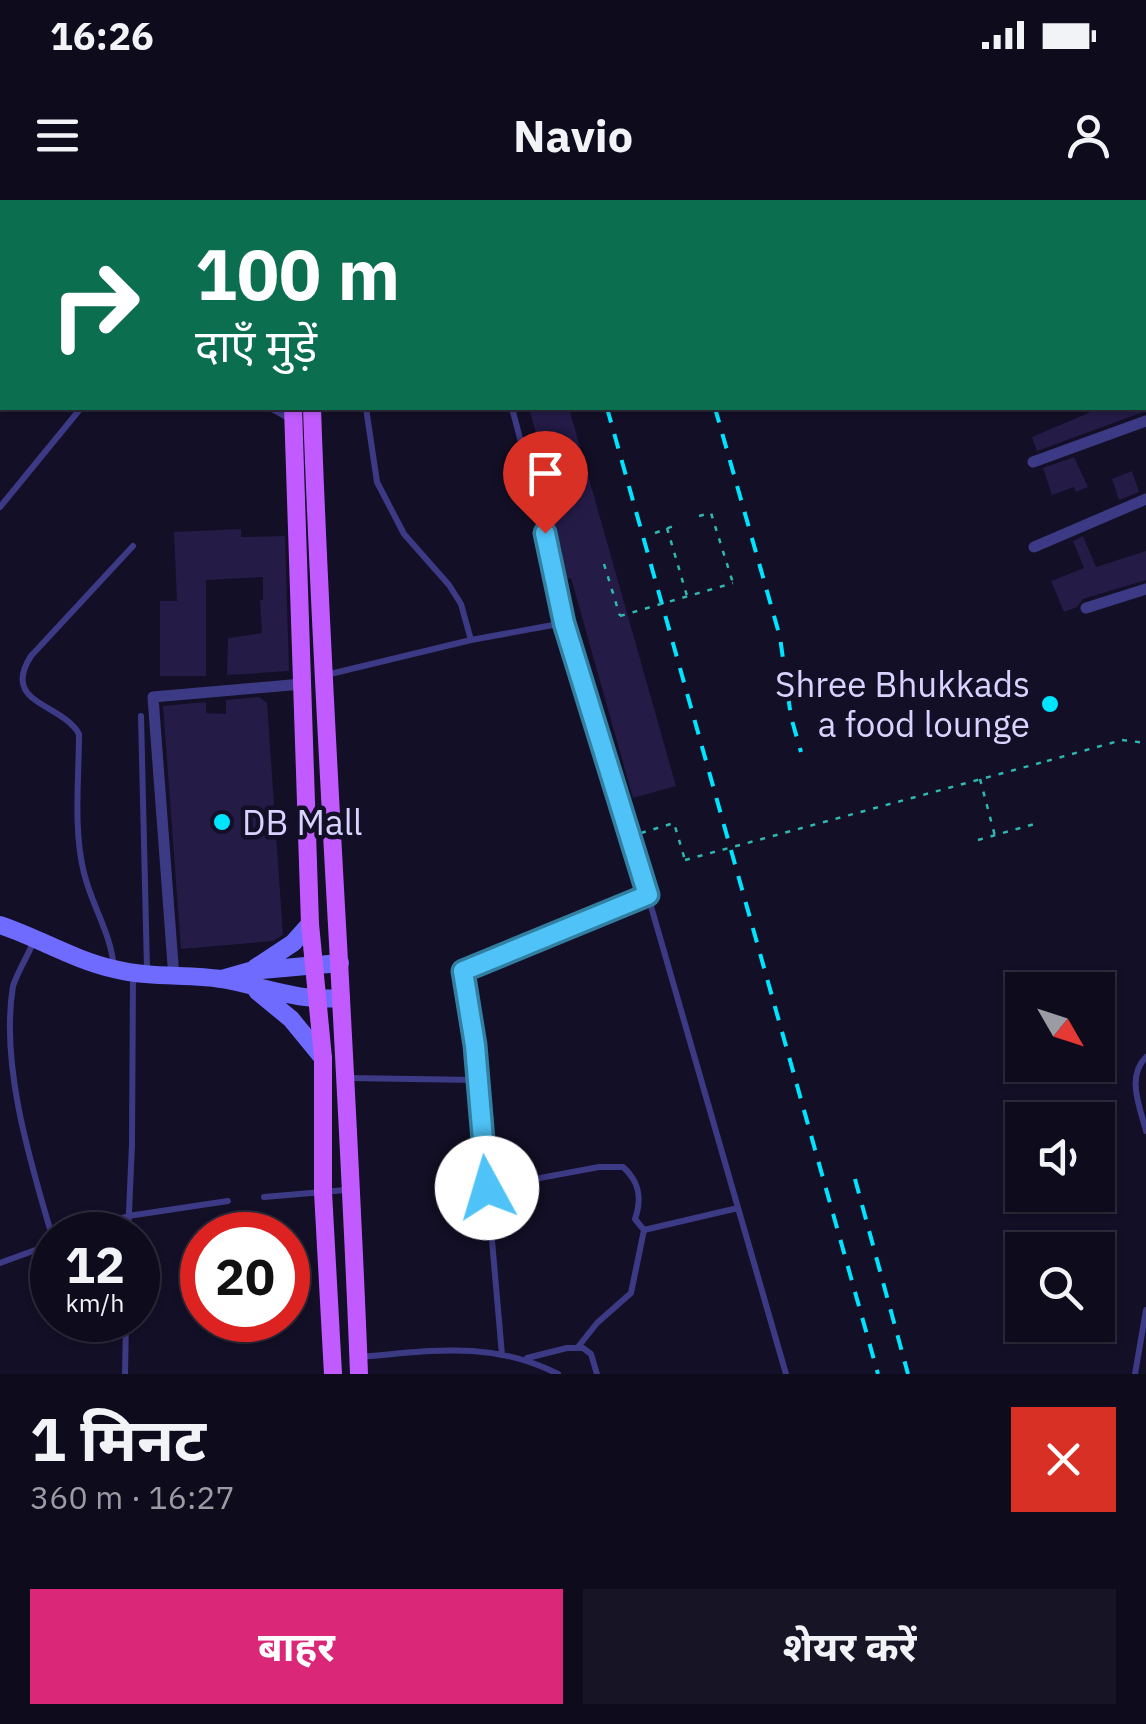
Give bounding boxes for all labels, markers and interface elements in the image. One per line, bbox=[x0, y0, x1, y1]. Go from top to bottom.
text: 16:26 bbox=[50, 11, 154, 60]
text: Navio bbox=[513, 106, 633, 164]
icon: menu bbox=[30, 108, 85, 163]
icon: person bbox=[1061, 108, 1116, 163]
text: 100 m bbox=[195, 228, 400, 319]
icon: right bbox=[30, 240, 160, 370]
text: दाएँ मुड़ें bbox=[195, 316, 317, 374]
pin bbox=[503, 431, 588, 534]
icon: arrive bbox=[518, 446, 573, 501]
place label: Shree Bhukkads a food lounge bbox=[775, 661, 1030, 747]
marker: Shree Bhukkads a food lounge bbox=[1039, 693, 1061, 715]
place label: DB Mall bbox=[242, 799, 363, 845]
marker: DB Mall bbox=[211, 811, 233, 833]
north arrow bbox=[1005, 972, 1115, 1082]
map controls bbox=[1005, 972, 1115, 1342]
button: sound bbox=[1005, 1102, 1115, 1212]
position arrow bbox=[435, 1136, 539, 1240]
speed limit sign: 20 bbox=[180, 1212, 310, 1342]
text: 12 bbox=[65, 1232, 125, 1297]
button: search bbox=[1005, 1232, 1115, 1342]
text: km/h bbox=[66, 1286, 124, 1319]
text: 1 मिनट bbox=[30, 1399, 206, 1478]
button: close bbox=[1011, 1407, 1116, 1512]
text: 360 m · 16:27 bbox=[30, 1476, 235, 1518]
button: बाहर bbox=[30, 1589, 563, 1704]
button: शेयर करें bbox=[583, 1589, 1116, 1704]

